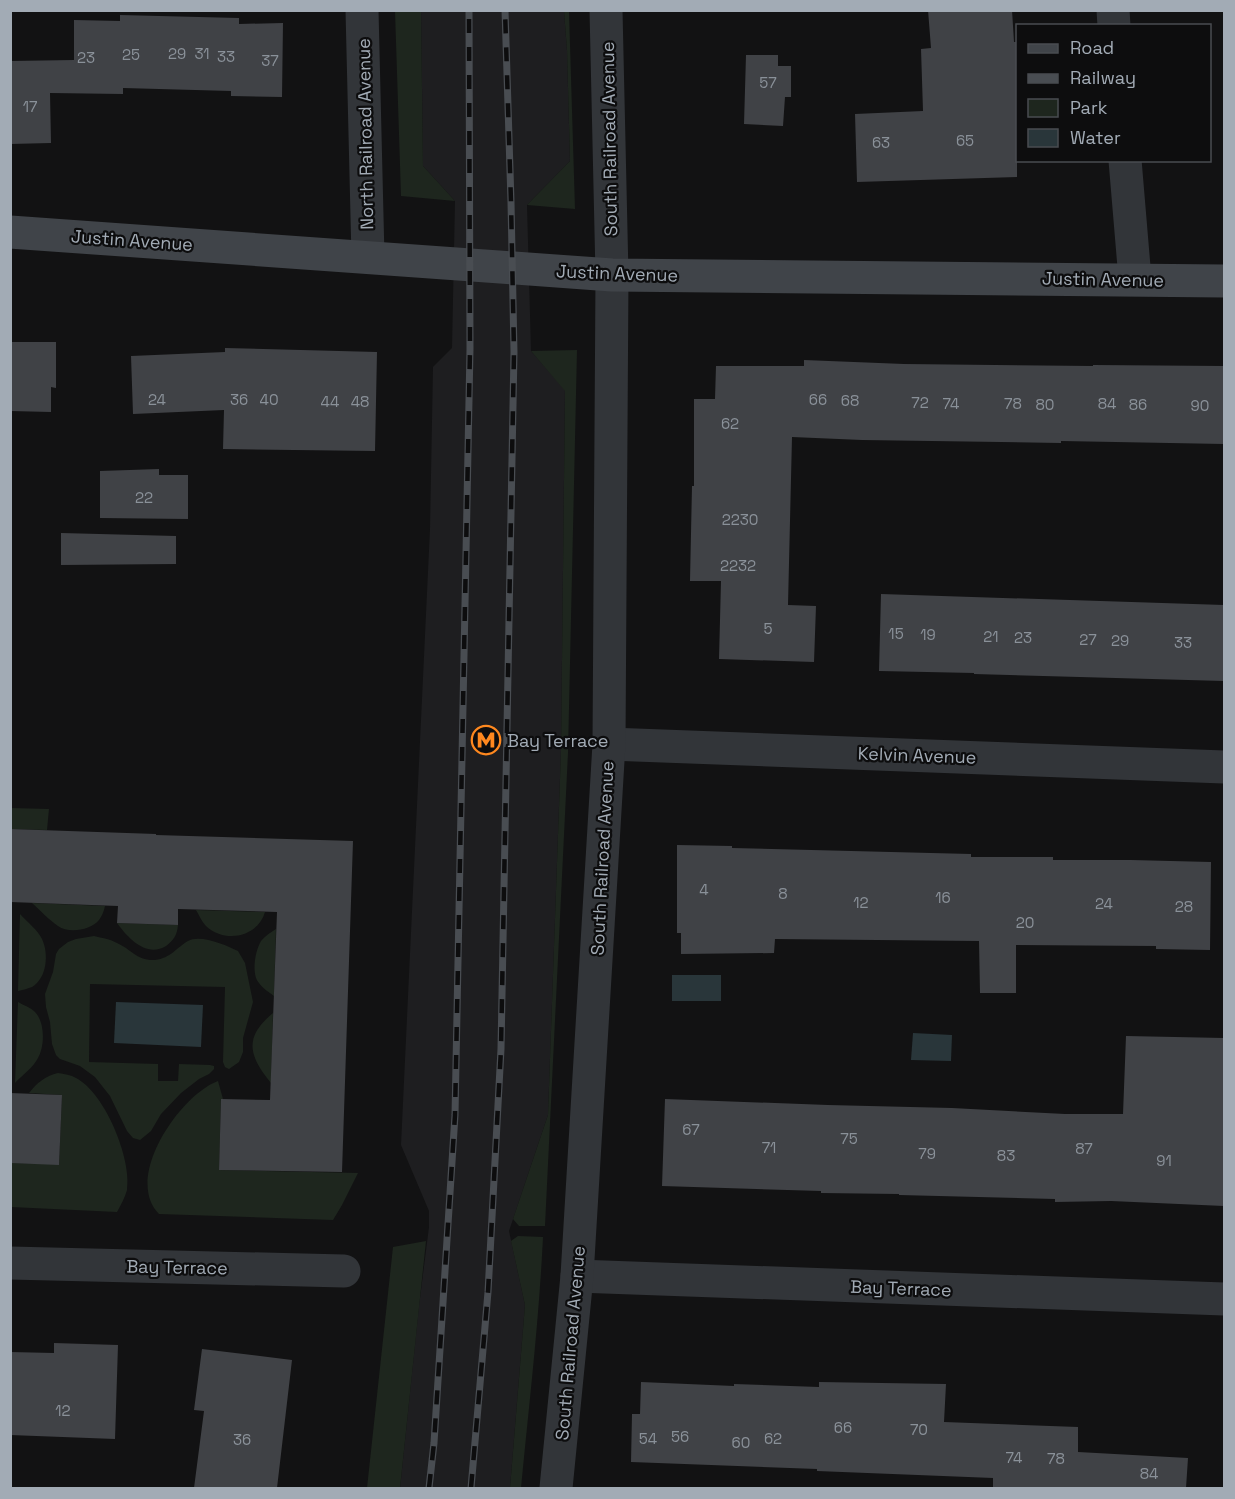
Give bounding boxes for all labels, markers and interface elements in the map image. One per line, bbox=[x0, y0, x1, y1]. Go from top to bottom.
legend bbox=[1016, 24, 1211, 162]
text: Road bbox=[1070, 36, 1114, 59]
street label: North Railroad Avenue bbox=[352, 38, 378, 230]
street label: South Railroad Avenue bbox=[596, 41, 622, 237]
house number: 29 bbox=[168, 44, 186, 63]
house number: 31 bbox=[194, 44, 210, 63]
house number: 25 bbox=[122, 45, 140, 64]
house number: 33 bbox=[217, 47, 235, 66]
house number: 23 bbox=[77, 48, 95, 67]
house number: 37 bbox=[261, 51, 279, 70]
text: Railway bbox=[1070, 66, 1136, 89]
house number: 57 bbox=[759, 73, 777, 92]
text: Park bbox=[1070, 96, 1108, 119]
house number: 17 bbox=[23, 97, 37, 116]
text: Water bbox=[1070, 126, 1121, 149]
house number: 65 bbox=[956, 131, 974, 150]
house number: 63 bbox=[872, 133, 890, 152]
street label: Justin Avenue bbox=[70, 224, 194, 256]
street label: Justin Avenue bbox=[556, 259, 678, 287]
street label: Justin Avenue bbox=[1042, 266, 1164, 292]
house number: 24 bbox=[148, 390, 166, 409]
house number: 36 bbox=[230, 390, 248, 409]
house number: 40 bbox=[260, 390, 279, 409]
house number: 66 bbox=[809, 390, 827, 409]
house number: 68 bbox=[841, 391, 859, 410]
house number: 44 bbox=[321, 392, 339, 411]
house number: 48 bbox=[351, 392, 369, 411]
house number: 72 bbox=[911, 393, 929, 412]
house number: 74 bbox=[943, 394, 959, 413]
house number: 78 bbox=[1004, 394, 1022, 413]
house number: 84 bbox=[1098, 394, 1116, 413]
house number: 80 bbox=[1036, 395, 1054, 414]
house number: 86 bbox=[1129, 395, 1147, 414]
house number: 90 bbox=[1191, 396, 1209, 415]
house number: 62 bbox=[721, 414, 739, 433]
house number: 22 bbox=[135, 488, 153, 507]
house number: 2230 bbox=[722, 510, 758, 529]
house number: 2232 bbox=[720, 556, 756, 575]
house number: 5 bbox=[764, 619, 773, 638]
house number: 15 bbox=[888, 624, 904, 643]
house number: 19 bbox=[920, 625, 936, 644]
house number: 21 bbox=[983, 627, 999, 646]
house number: 23 bbox=[1014, 628, 1032, 647]
house number: 27 bbox=[1079, 630, 1097, 649]
house number: 29 bbox=[1111, 631, 1129, 650]
house number: 33 bbox=[1174, 633, 1192, 652]
metro station icon: Bay Terrace bbox=[470, 724, 502, 756]
place label: Bay Terrace bbox=[507, 729, 608, 752]
street label: Kelvin Avenue bbox=[857, 741, 977, 769]
street label: South Railroad Avenue bbox=[585, 760, 619, 956]
house number: 4 bbox=[699, 880, 709, 899]
house number: 8 bbox=[778, 884, 788, 903]
house number: 16 bbox=[935, 888, 951, 907]
house number: 12 bbox=[853, 893, 869, 912]
house number: 24 bbox=[1095, 894, 1113, 913]
house number: 28 bbox=[1175, 897, 1193, 916]
house number: 20 bbox=[1016, 913, 1034, 932]
house number: 67 bbox=[682, 1120, 700, 1139]
house number: 75 bbox=[840, 1129, 858, 1148]
house number: 71 bbox=[762, 1138, 776, 1157]
house number: 87 bbox=[1075, 1139, 1093, 1158]
house number: 79 bbox=[918, 1144, 936, 1163]
house number: 83 bbox=[997, 1146, 1015, 1165]
house number: 91 bbox=[1156, 1151, 1172, 1170]
street label: South Railroad Avenue bbox=[550, 1245, 590, 1441]
street label: Bay Terrace bbox=[126, 1255, 228, 1279]
street label: Bay Terrace bbox=[850, 1275, 952, 1301]
house number: 12 bbox=[55, 1401, 71, 1420]
house number: 66 bbox=[834, 1418, 852, 1437]
house number: 70 bbox=[910, 1420, 928, 1439]
house number: 56 bbox=[671, 1427, 689, 1446]
house number: 54 bbox=[639, 1429, 657, 1448]
house number: 62 bbox=[764, 1429, 782, 1448]
house number: 36 bbox=[233, 1430, 251, 1449]
house number: 60 bbox=[732, 1433, 750, 1452]
house number: 74 bbox=[1006, 1448, 1022, 1467]
house number: 78 bbox=[1047, 1449, 1065, 1468]
house number: 84 bbox=[1140, 1464, 1158, 1483]

